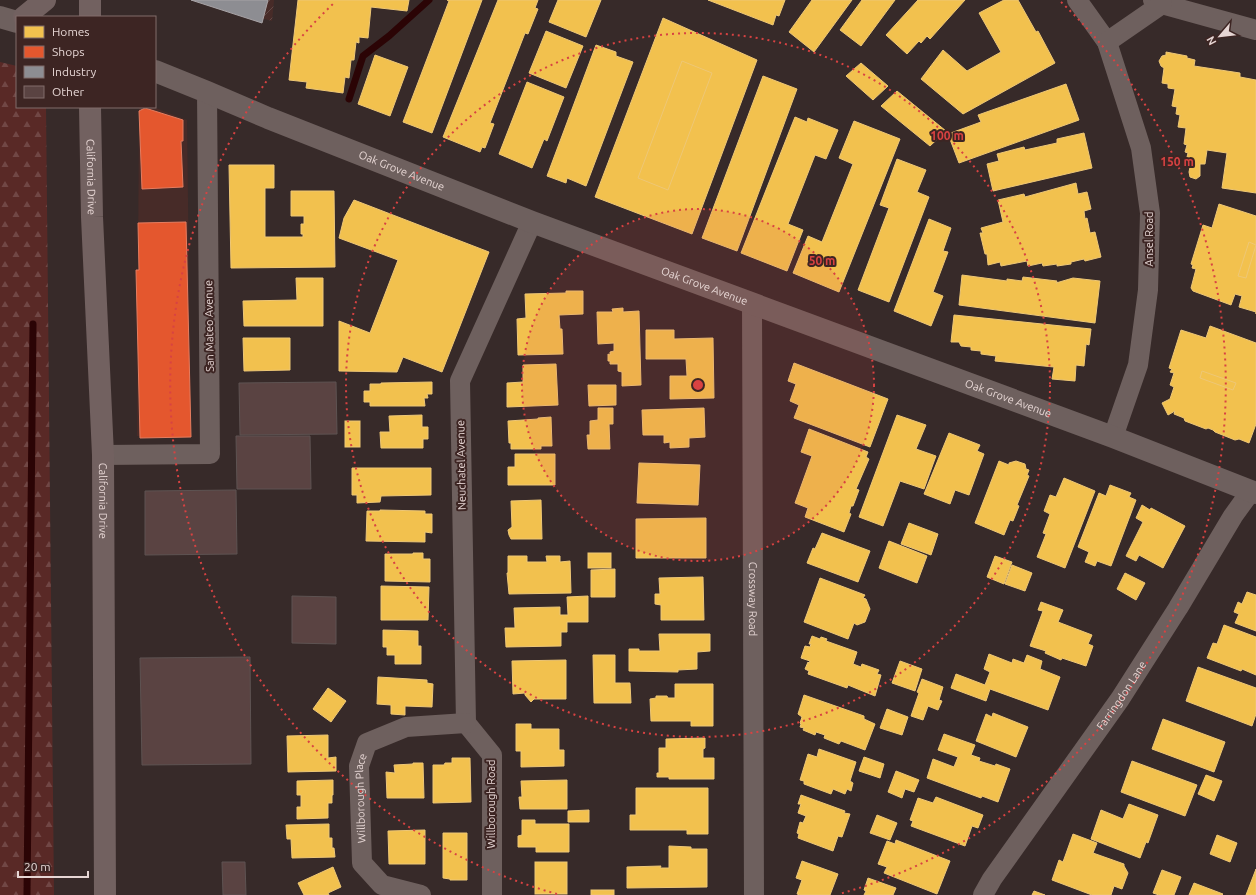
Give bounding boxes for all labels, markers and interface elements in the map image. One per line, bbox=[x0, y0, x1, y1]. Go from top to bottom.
legend bbox=[16, 16, 156, 108]
north arrow bbox=[1200, 16, 1240, 56]
text: Homes bbox=[52, 25, 90, 38]
text: N bbox=[1204, 34, 1218, 47]
text: Shops bbox=[52, 45, 84, 58]
text: Industry bbox=[52, 65, 97, 78]
text: Other bbox=[52, 85, 85, 98]
text: 100 m bbox=[930, 129, 964, 142]
street label: California Drive bbox=[85, 139, 98, 215]
street label: Oak Grove Avenue bbox=[357, 148, 446, 193]
text: 150 m bbox=[1160, 155, 1194, 168]
street label: Ansel Road bbox=[1143, 211, 1155, 267]
text: 50 m bbox=[809, 254, 835, 267]
street label: Oak Grove Avenue bbox=[660, 264, 749, 307]
street label: San Mateo Avenue bbox=[202, 280, 216, 372]
street label: Oak Grove Avenue bbox=[963, 377, 1053, 420]
centre of rings bbox=[691, 378, 705, 392]
street label: Neuchatel Avenue bbox=[454, 420, 468, 510]
street label: California Drive bbox=[97, 463, 109, 539]
street label: Crossway Road bbox=[747, 562, 759, 636]
street label: Farringdon Lane bbox=[1094, 659, 1149, 732]
street label: Willborough Place bbox=[353, 752, 369, 843]
street label: Willborough Road bbox=[485, 759, 497, 849]
scale bar bbox=[18, 853, 88, 879]
text: 20 m bbox=[24, 860, 51, 873]

